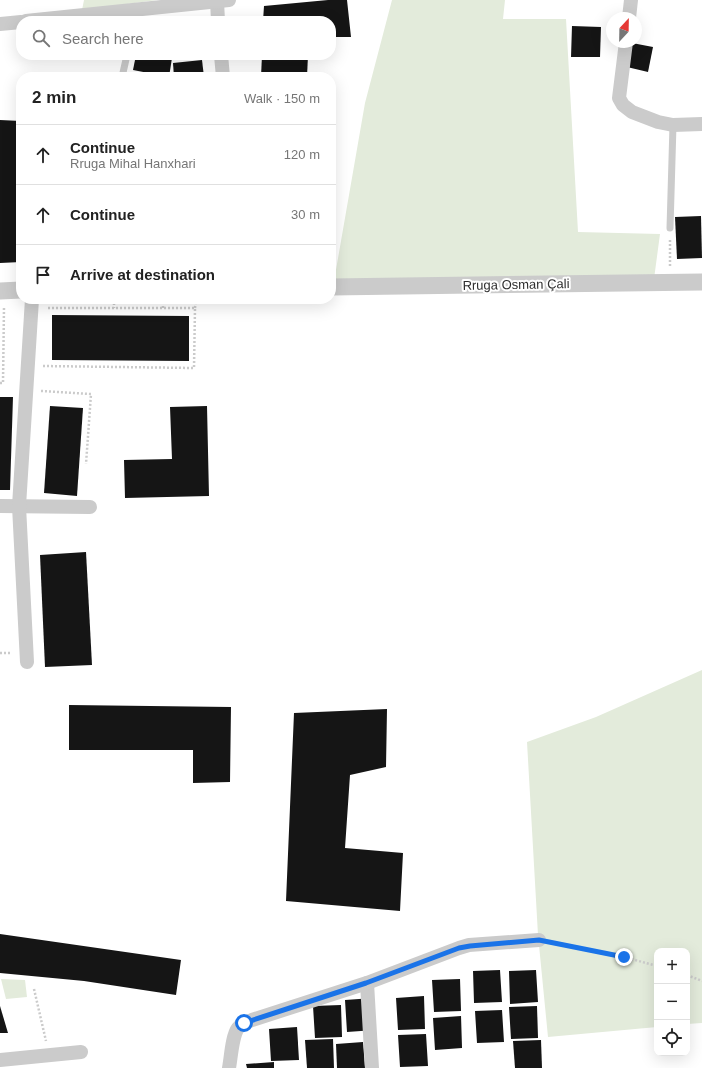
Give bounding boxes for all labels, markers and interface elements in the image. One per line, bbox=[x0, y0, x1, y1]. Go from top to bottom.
north arrow bbox=[606, 12, 642, 48]
search box bbox=[16, 16, 336, 60]
icon: search bbox=[30, 27, 52, 49]
text: Search here bbox=[62, 30, 144, 47]
text: 2 min bbox=[32, 88, 76, 107]
text: Walk · 150 m bbox=[244, 91, 320, 106]
text: Continue bbox=[70, 139, 135, 156]
icon: ahead bbox=[32, 144, 54, 166]
text: 120 m bbox=[284, 147, 320, 162]
text: Rruga Mihal Hanxhari bbox=[70, 156, 196, 171]
icon: ahead bbox=[32, 204, 54, 226]
text: Continue bbox=[70, 206, 135, 223]
text: 30 m bbox=[291, 207, 320, 222]
icon: arrive bbox=[32, 264, 54, 286]
text: Arrive at destination bbox=[70, 266, 215, 283]
street label: Rruga Osman Çali bbox=[462, 276, 570, 293]
route end bbox=[615, 948, 633, 966]
map controls bbox=[654, 948, 690, 1056]
button: + bbox=[654, 948, 690, 984]
button: − bbox=[654, 984, 690, 1020]
route start bbox=[235, 1014, 253, 1032]
button: locate bbox=[654, 1020, 690, 1056]

